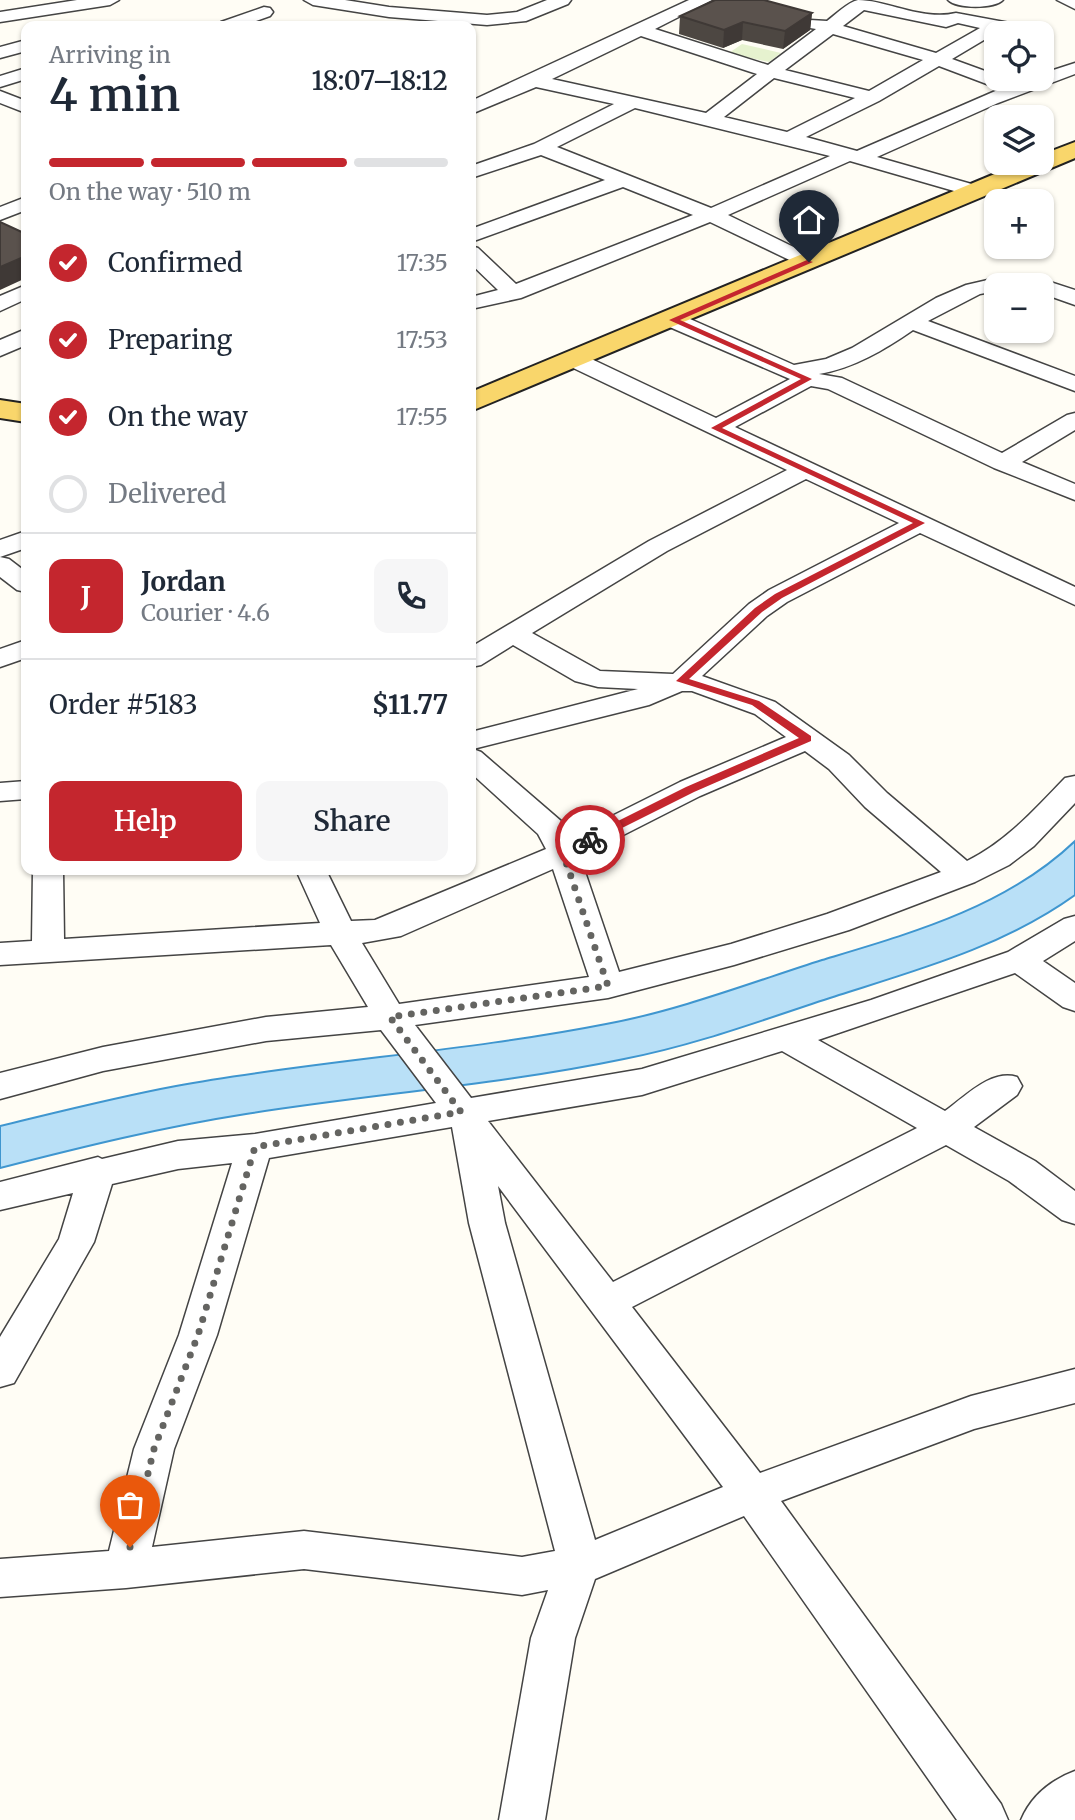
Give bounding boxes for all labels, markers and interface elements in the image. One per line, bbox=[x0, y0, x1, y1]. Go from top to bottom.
map controls bbox=[984, 21, 1054, 343]
button: locate bbox=[984, 21, 1054, 91]
text: Arriving in bbox=[49, 40, 171, 69]
text: 18:07–18:12 bbox=[312, 64, 448, 97]
text: 4 min bbox=[49, 66, 180, 124]
button: layers bbox=[984, 105, 1054, 175]
text: On the way · 510 m bbox=[49, 177, 251, 206]
button: + bbox=[984, 189, 1054, 259]
pin bbox=[779, 190, 839, 262]
icon: home bbox=[790, 201, 828, 239]
icon: check bbox=[49, 244, 87, 282]
text: Confirmed bbox=[108, 246, 243, 279]
text: 17:35 bbox=[397, 248, 448, 277]
button: − bbox=[984, 273, 1054, 343]
icon: check bbox=[49, 321, 87, 359]
text: Preparing bbox=[108, 323, 232, 356]
text: 17:53 bbox=[396, 325, 448, 354]
icon: check bbox=[49, 398, 87, 436]
text: On the way bbox=[108, 400, 248, 433]
text: 17:55 bbox=[396, 402, 448, 431]
text: Delivered bbox=[108, 477, 227, 510]
button: phone bbox=[374, 559, 448, 633]
text: Jordan bbox=[141, 565, 226, 598]
text: J bbox=[81, 580, 91, 613]
text: Courier · 4.6 bbox=[141, 598, 270, 627]
text: Order #5183 bbox=[49, 688, 198, 721]
text: $11.77 bbox=[372, 688, 448, 721]
button: Help bbox=[49, 781, 242, 861]
button: Share bbox=[256, 781, 448, 861]
courier bbox=[555, 805, 625, 875]
icon: bike bbox=[571, 821, 609, 859]
pin bbox=[100, 1475, 160, 1547]
icon: bag bbox=[111, 1486, 149, 1524]

